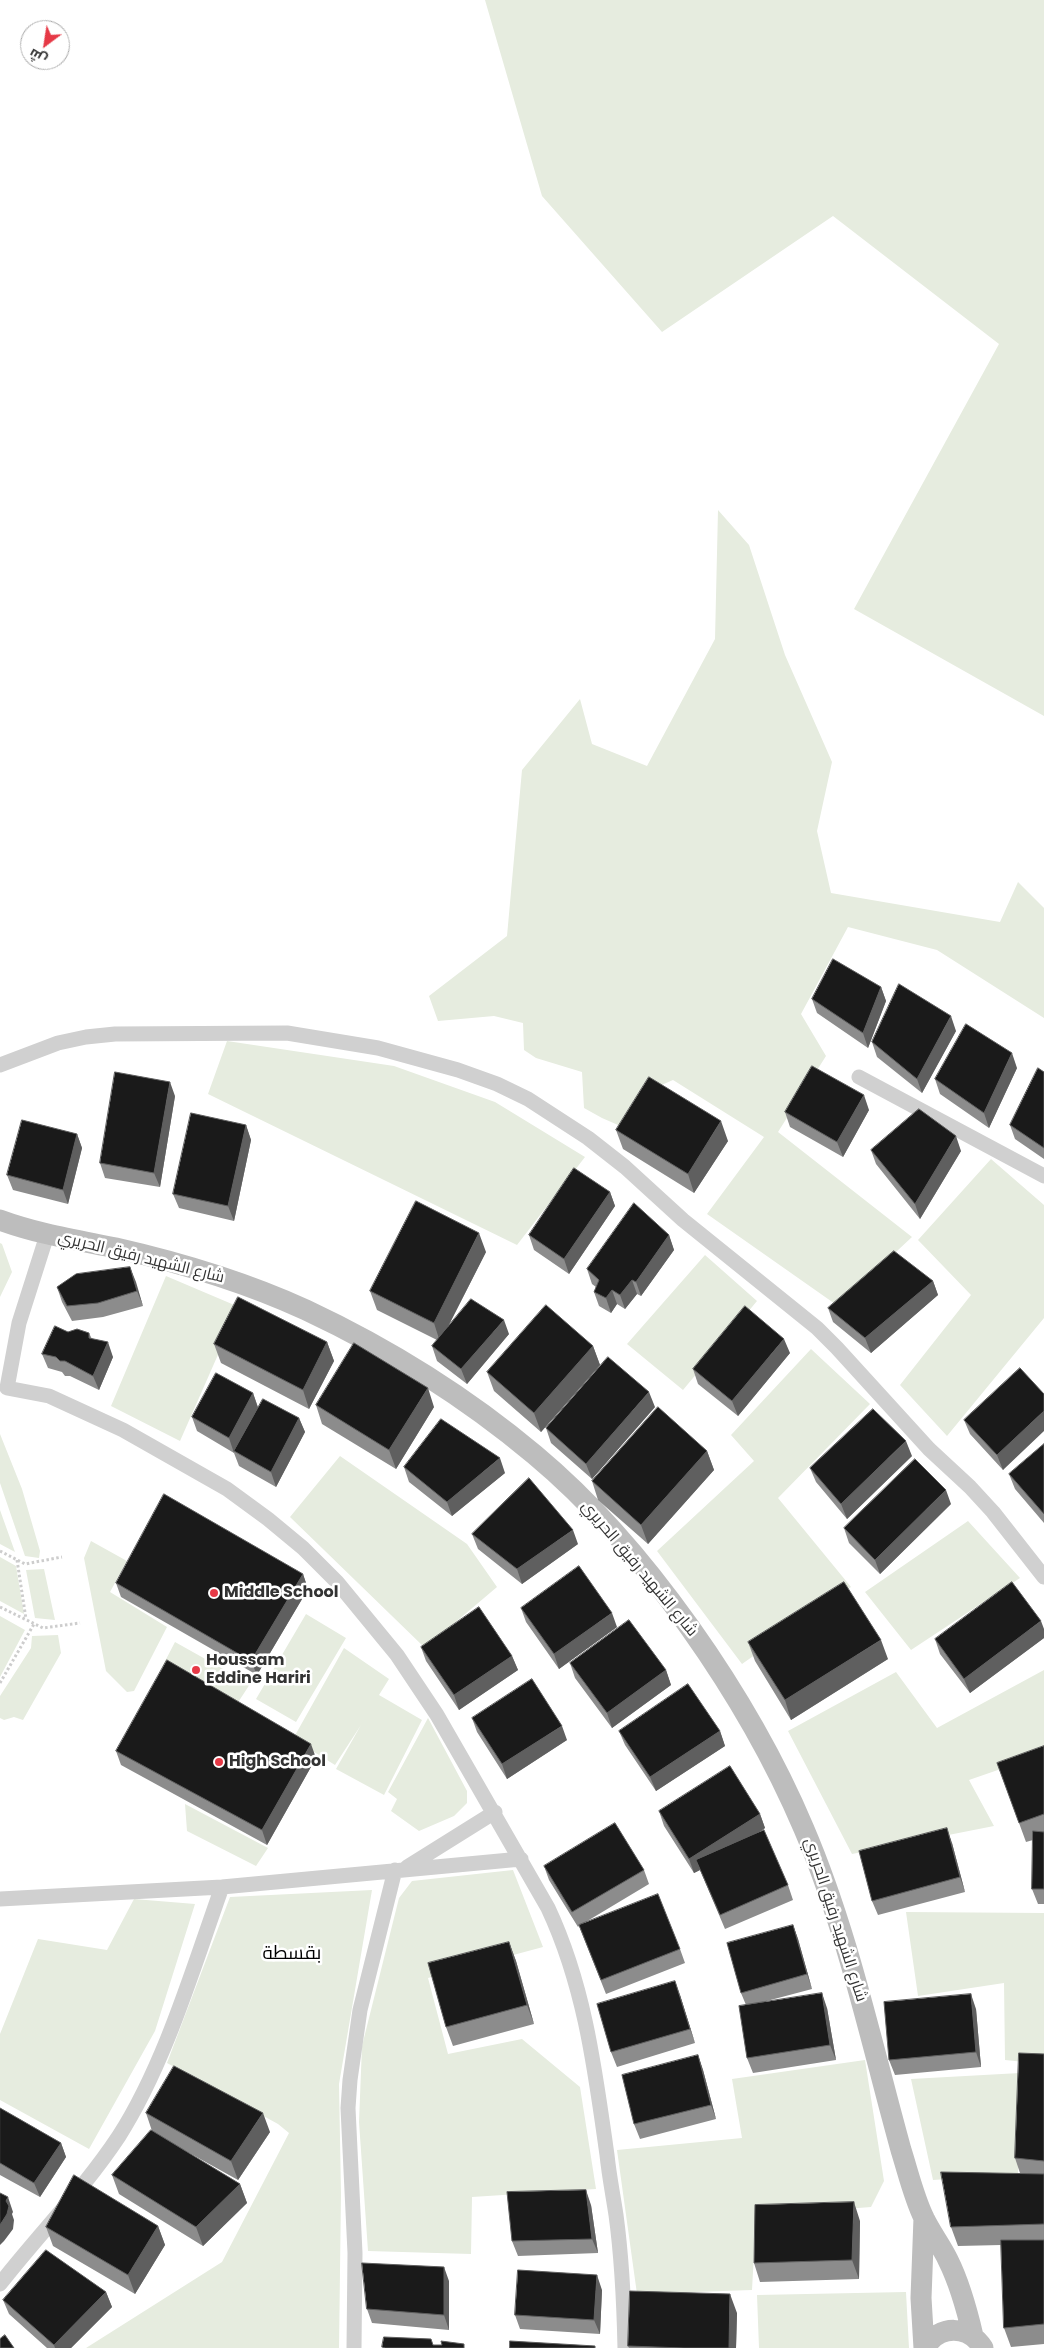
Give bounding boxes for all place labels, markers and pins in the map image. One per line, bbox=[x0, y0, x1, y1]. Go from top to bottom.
place label: Middle School bbox=[224, 1583, 339, 1603]
marker: Middle School bbox=[208, 1587, 220, 1599]
place label: Houssam Eddine Hariri bbox=[206, 1651, 311, 1689]
marker: Houssam Eddine Hariri bbox=[190, 1664, 202, 1676]
place label: High School bbox=[229, 1752, 326, 1772]
marker: High School bbox=[213, 1756, 225, 1768]

